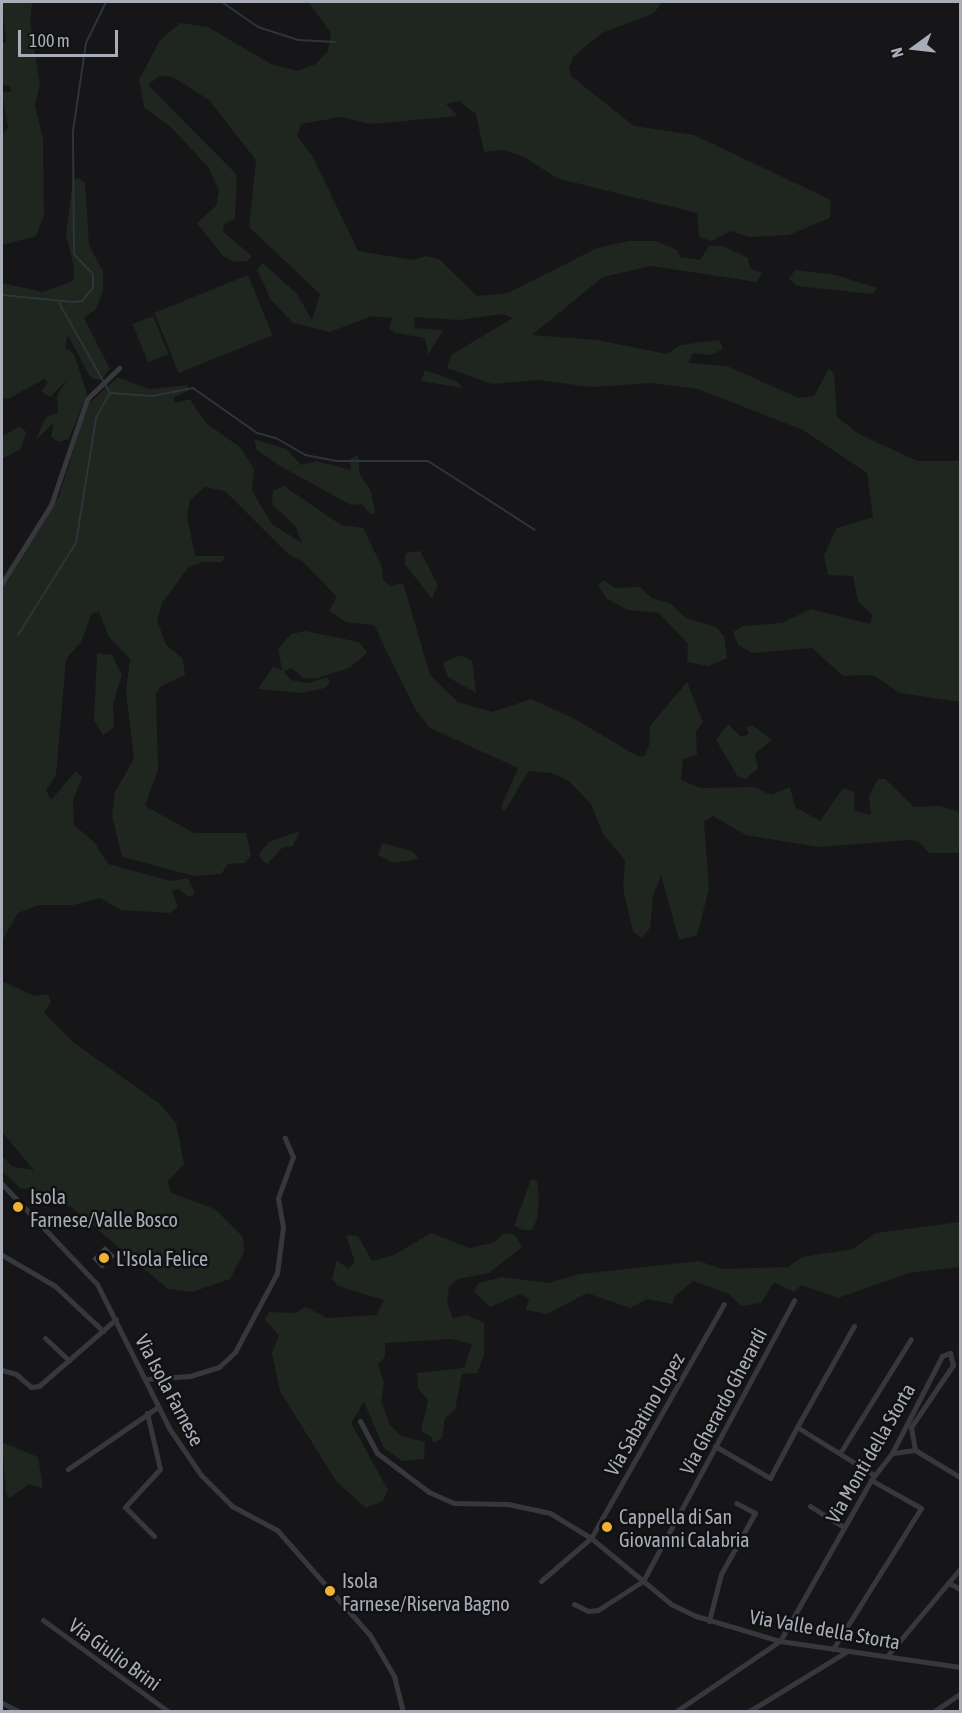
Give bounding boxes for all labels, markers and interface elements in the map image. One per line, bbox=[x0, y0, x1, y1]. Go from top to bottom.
scale bar bbox=[21, 18, 122, 56]
north arrow bbox=[884, 18, 944, 78]
text: 100 m bbox=[29, 30, 70, 51]
text: N bbox=[887, 46, 907, 60]
place label: Isola Farnese/Valle Bosco bbox=[30, 1184, 178, 1231]
marker: Isola Farnese/Valle Bosco bbox=[11, 1200, 25, 1214]
place label: L'Isola Felice bbox=[116, 1246, 208, 1270]
marker: L'Isola Felice bbox=[97, 1251, 111, 1265]
street label: Via Gherardo Gherardi bbox=[674, 1324, 772, 1478]
street label: Via Isola Farnese bbox=[131, 1330, 209, 1450]
street label: Via Sabatino Lopez bbox=[599, 1348, 689, 1480]
street label: Via Monti della Storta bbox=[820, 1379, 920, 1527]
place label: Cappella di San Giovanni Calabria bbox=[619, 1504, 750, 1551]
marker: Cappella di San Giovanni Calabria bbox=[600, 1520, 614, 1534]
place label: Isola Farnese/Riserva Bagno bbox=[342, 1568, 510, 1615]
marker: Isola Farnese/Riserva Bagno bbox=[323, 1584, 337, 1598]
street label: Via Valle della Storta bbox=[748, 1604, 902, 1654]
street label: Via Giulio Brini bbox=[64, 1613, 166, 1695]

